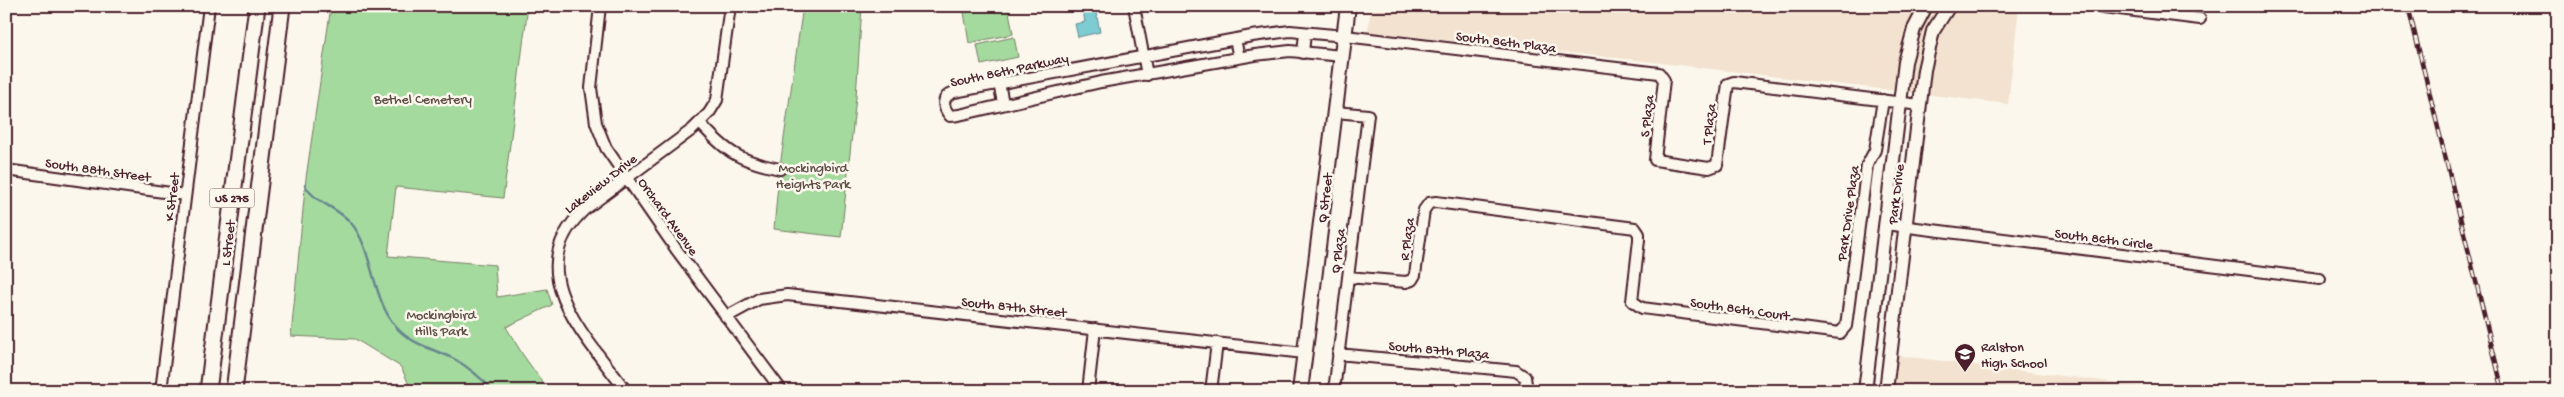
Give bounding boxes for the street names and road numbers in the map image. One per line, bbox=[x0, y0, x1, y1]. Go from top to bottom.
street label: South 86th Plaza bbox=[1455, 29, 1558, 58]
street label: South 86th Parkway bbox=[949, 51, 1070, 92]
street label: S Plaza bbox=[1637, 93, 1660, 138]
street label: T Plaza bbox=[1699, 102, 1722, 147]
street label: Lakeview Drive bbox=[562, 151, 642, 219]
street label: South 88th Street bbox=[44, 156, 153, 187]
street label: Park Drive bbox=[1885, 162, 1910, 226]
street label: Park Drive Plaza bbox=[1834, 163, 1865, 263]
street label: K Street bbox=[162, 171, 185, 222]
street label: Q Street bbox=[1315, 171, 1338, 224]
street label: Orchard Avenue bbox=[633, 175, 701, 260]
road number: US 275 bbox=[210, 188, 254, 208]
street label: R Plaza bbox=[1397, 216, 1420, 262]
street label: L Street bbox=[218, 218, 241, 267]
street label: South 86th Circle bbox=[2054, 226, 2155, 255]
street label: Q Plaza bbox=[1328, 227, 1351, 275]
street label: South 87th Street bbox=[960, 295, 1068, 323]
street label: South 86th Court bbox=[1689, 295, 1792, 326]
street label: South 87th Plaza bbox=[1388, 339, 1491, 364]

